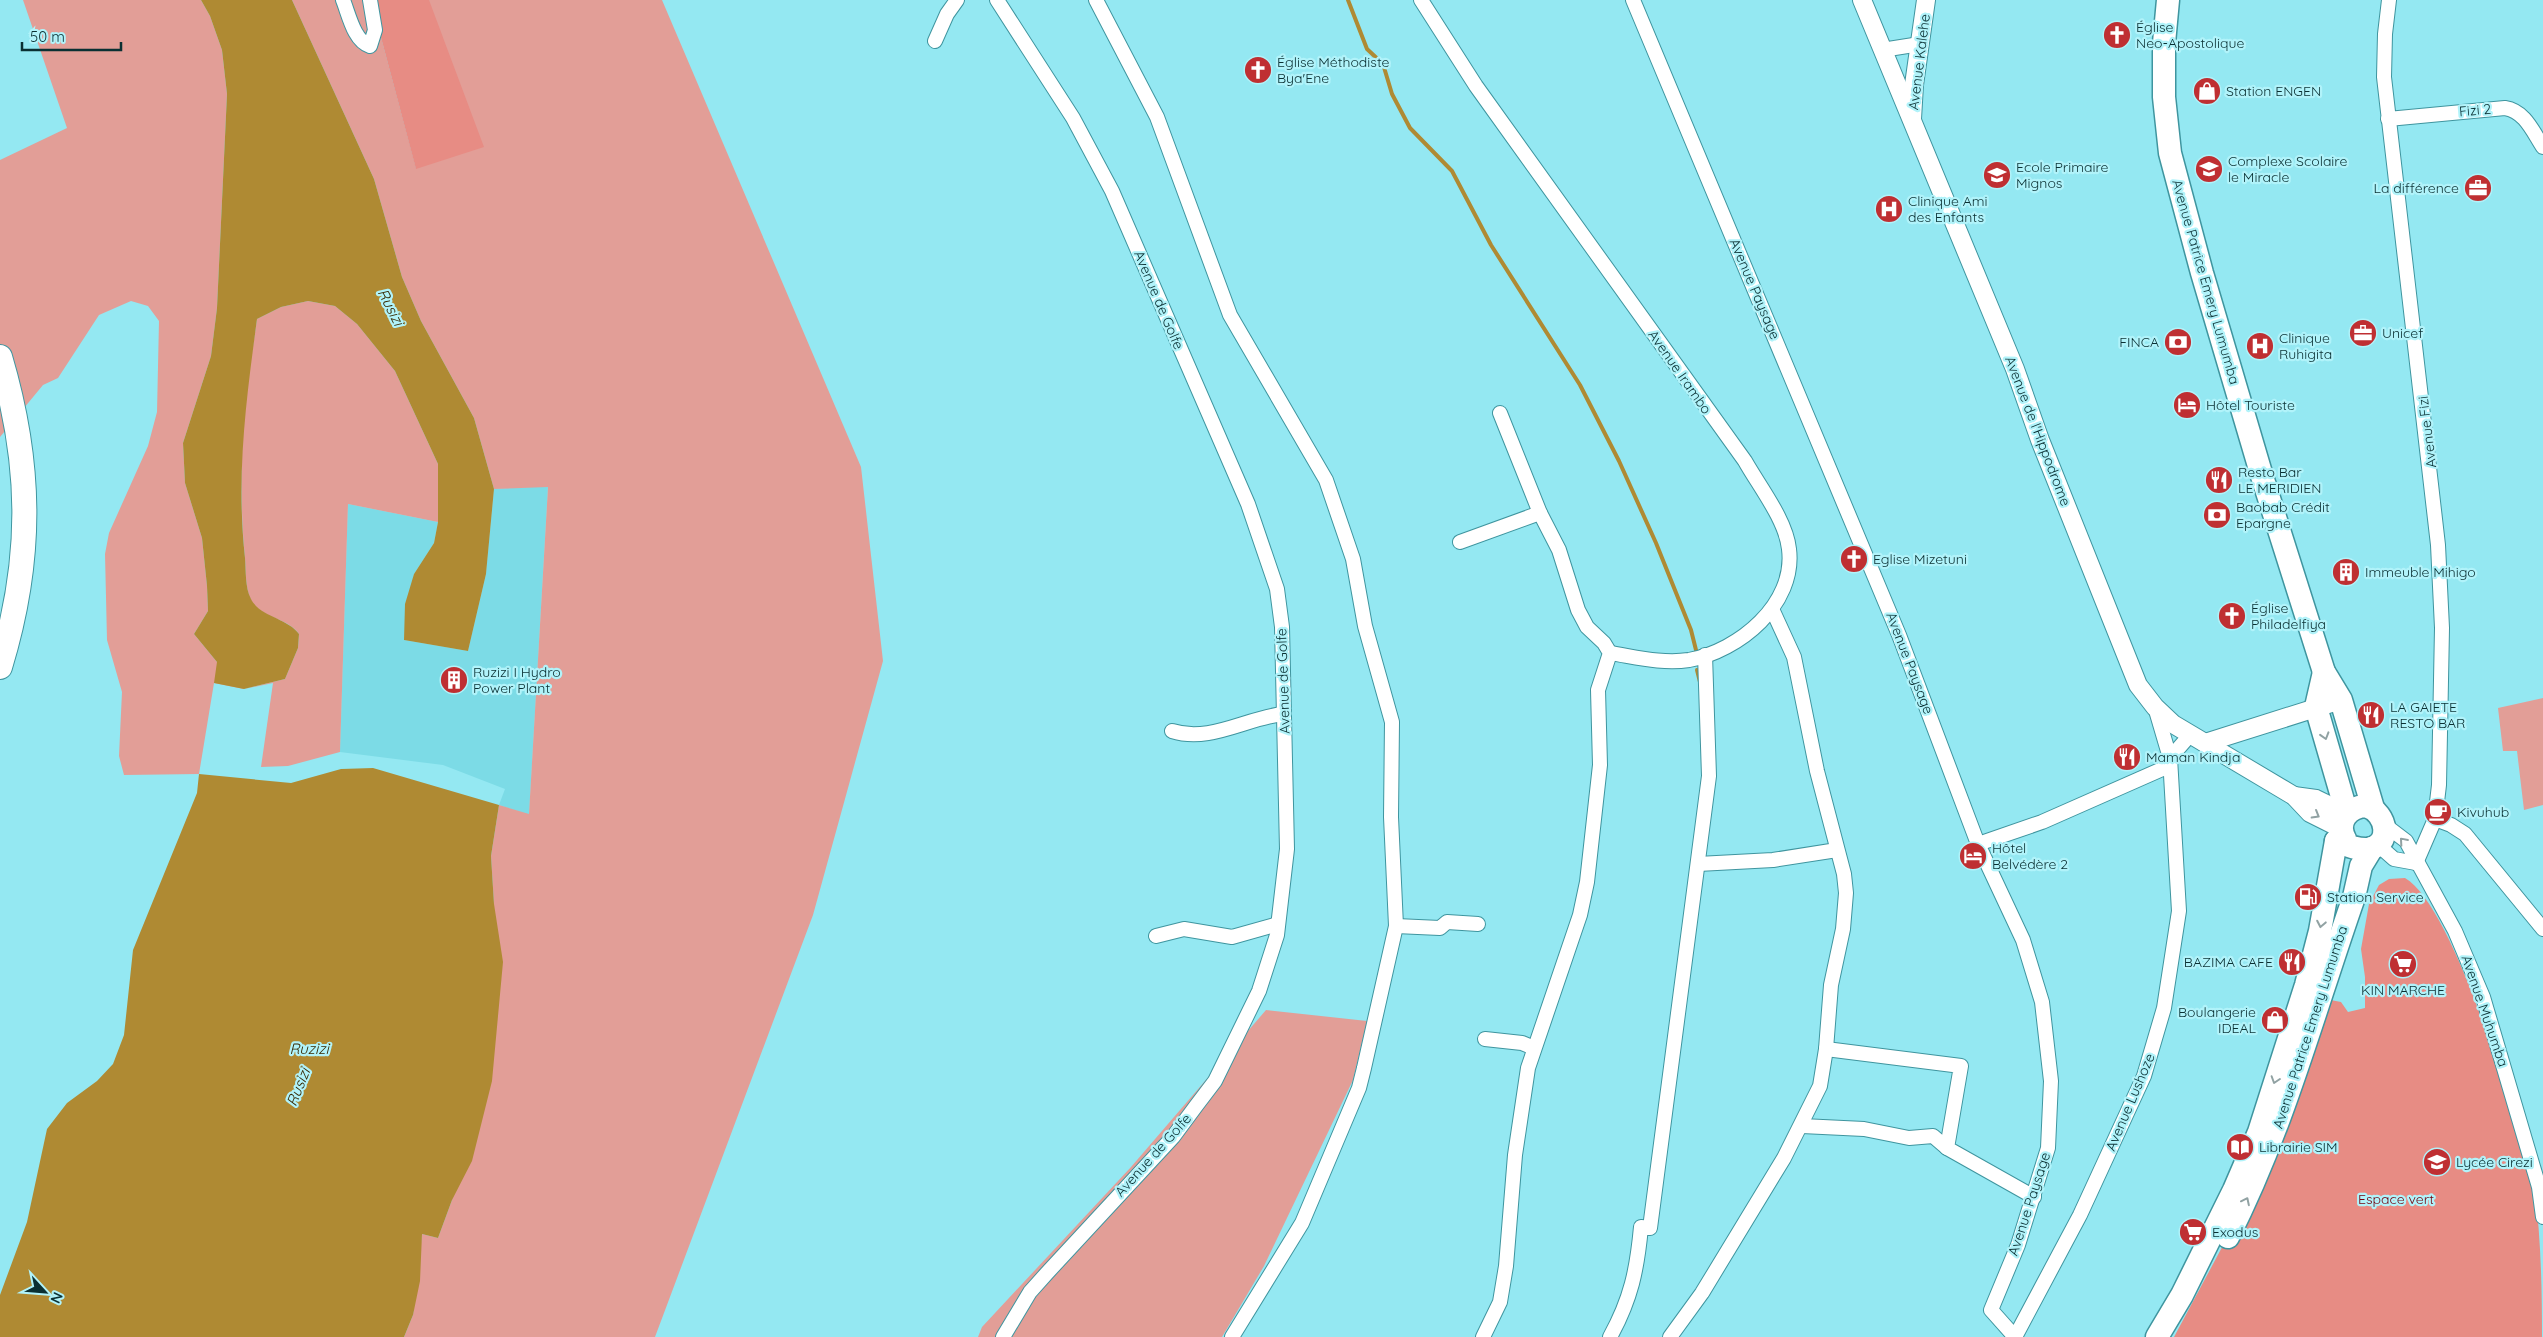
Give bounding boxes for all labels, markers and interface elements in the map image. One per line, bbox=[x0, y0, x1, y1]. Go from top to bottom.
street label: Avenue Kalehe bbox=[1904, 13, 1934, 111]
place label: Église Neo-Apostolique bbox=[2136, 18, 2244, 52]
scale bar bbox=[22, 20, 121, 52]
church icon: Église Neo-Apostolique bbox=[2102, 20, 2132, 50]
text: 50 m bbox=[30, 27, 65, 46]
place label: Église Méthodiste Bya'Ene bbox=[1277, 53, 1390, 87]
church icon: Église Méthodiste Bya'Ene bbox=[1243, 55, 1273, 85]
shop icon: Station ENGEN bbox=[2192, 76, 2222, 106]
place label: Station ENGEN bbox=[2226, 82, 2321, 100]
street label: Fizi 2 bbox=[2458, 100, 2492, 120]
place label: Complexe Scolaire le Miracle bbox=[2228, 152, 2347, 186]
school or university icon: Complexe Scolaire le Miracle bbox=[2194, 154, 2224, 184]
place label: Ecole Primaire Mignos bbox=[2016, 158, 2108, 192]
school or university icon: Ecole Primaire Mignos bbox=[1982, 160, 2012, 190]
office icon: La différence bbox=[2463, 173, 2493, 203]
street label: Avenue Patrice Emery Lumumba bbox=[2168, 177, 2244, 387]
place label: La différence bbox=[2374, 179, 2459, 197]
place label: Clinique Ami des Enfants bbox=[1908, 192, 1987, 226]
hospital icon: Clinique Ami des Enfants bbox=[1874, 194, 1904, 224]
street label: Avenue Paysage bbox=[1726, 236, 1784, 342]
street label: Avenue de Golfe bbox=[1130, 248, 1188, 352]
water label: Rusizi bbox=[374, 285, 409, 330]
office icon: Unicef bbox=[2348, 318, 2378, 348]
place label: Unicef bbox=[2382, 324, 2423, 342]
street label: Avenue Irambo bbox=[1644, 326, 1716, 418]
bank icon: FINCA bbox=[2163, 327, 2193, 357]
place label: Clinique Ruhigita bbox=[2279, 329, 2332, 363]
hospital icon: Clinique Ruhigita bbox=[2245, 331, 2275, 361]
place label: FINCA bbox=[2119, 333, 2159, 351]
street label: Avenue de l'Hippodrome bbox=[2001, 354, 2075, 509]
hotel icon: Hôtel Touriste bbox=[2172, 390, 2202, 420]
street label: Avenue Fizi bbox=[2414, 395, 2440, 469]
place label: Hôtel Touriste bbox=[2206, 396, 2295, 414]
place label: Resto Bar LE MERIDIEN bbox=[2238, 463, 2321, 497]
restaurant icon: Resto Bar LE MERIDIEN bbox=[2204, 465, 2234, 495]
place label: Baobab Crédit Epargne bbox=[2236, 498, 2330, 532]
bank icon: Baobab Crédit Epargne bbox=[2202, 500, 2232, 530]
church icon: Eglise Mizetuni bbox=[1839, 544, 1869, 574]
place label: Eglise Mizetuni bbox=[1873, 550, 1967, 568]
building icon: Immeuble Mihigo bbox=[2331, 557, 2361, 587]
place label: Immeuble Mihigo bbox=[2365, 563, 2476, 581]
place label: Église Philadelfiya bbox=[2251, 599, 2326, 633]
church icon: Église Philadelfiya bbox=[2217, 601, 2247, 631]
street label: Avenue Paysage bbox=[1882, 609, 1938, 717]
street label: Avenue de Golfe bbox=[1272, 628, 1294, 734]
place label: Ruzizi I Hydro Power Plant bbox=[473, 663, 561, 697]
building icon: Ruzizi I Hydro Power Plant bbox=[439, 665, 469, 695]
place label: LA GAIETE RESTO BAR bbox=[2390, 698, 2465, 732]
restaurant icon: LA GAIETE RESTO BAR bbox=[2356, 700, 2386, 730]
one-way arrow bbox=[2319, 732, 2329, 740]
restaurant icon: Maman Kindja bbox=[2112, 742, 2142, 772]
place label: Maman Kindja bbox=[2146, 748, 2241, 766]
cafe icon: Kivuhub bbox=[2423, 797, 2453, 827]
place label: Kivuhub bbox=[2457, 803, 2509, 821]
one-way arrow bbox=[2310, 809, 2319, 819]
one-way arrow bbox=[2400, 838, 2409, 847]
place label: Hôtel Belvédère 2 bbox=[1992, 839, 2068, 873]
hotel icon: Hôtel Belvédère 2 bbox=[1958, 841, 1988, 871]
fuel station icon: Station Service bbox=[2293, 882, 2323, 912]
place label: Station Service bbox=[2327, 888, 2424, 906]
one-way arrow bbox=[2317, 919, 2327, 928]
street label: Avenue Patrice Emery Lumumba bbox=[2269, 923, 2351, 1131]
restaurant icon: BAZIMA CAFE bbox=[2277, 947, 2307, 977]
supermarket icon: KIN MARCHE bbox=[2388, 949, 2418, 979]
place label: BAZIMA CAFE bbox=[2184, 953, 2273, 971]
street label: Avenue Muhumba bbox=[2457, 953, 2513, 1069]
place label: KIN MARCHE bbox=[2361, 981, 2445, 999]
place label: Boulangerie IDEAL bbox=[2178, 1003, 2257, 1037]
shop icon: Boulangerie IDEAL bbox=[2260, 1005, 2290, 1035]
water label: Ruzizi bbox=[289, 1039, 330, 1058]
street label: Avenue Lushoze bbox=[2101, 1050, 2159, 1154]
water label: Rusizi bbox=[282, 1064, 315, 1109]
one-way arrow bbox=[2271, 1075, 2281, 1083]
street label: Avenue de Golfe bbox=[1111, 1110, 1195, 1200]
library icon: Librairie SIM bbox=[2225, 1132, 2255, 1162]
place label: Librairie SIM bbox=[2259, 1138, 2338, 1156]
school or university icon: Lycée Cirezi bbox=[2422, 1147, 2452, 1177]
street label: Avenue Paysage bbox=[2004, 1150, 2054, 1258]
place label: Lycée Cirezi bbox=[2456, 1153, 2533, 1171]
park label: Espace vert bbox=[2358, 1190, 2434, 1208]
one-way arrow bbox=[2240, 1197, 2250, 1206]
supermarket icon: Exodus bbox=[2178, 1217, 2208, 1247]
place label: Exodus bbox=[2212, 1223, 2258, 1241]
north arrow bbox=[20, 1267, 70, 1317]
text: N bbox=[46, 1289, 67, 1306]

